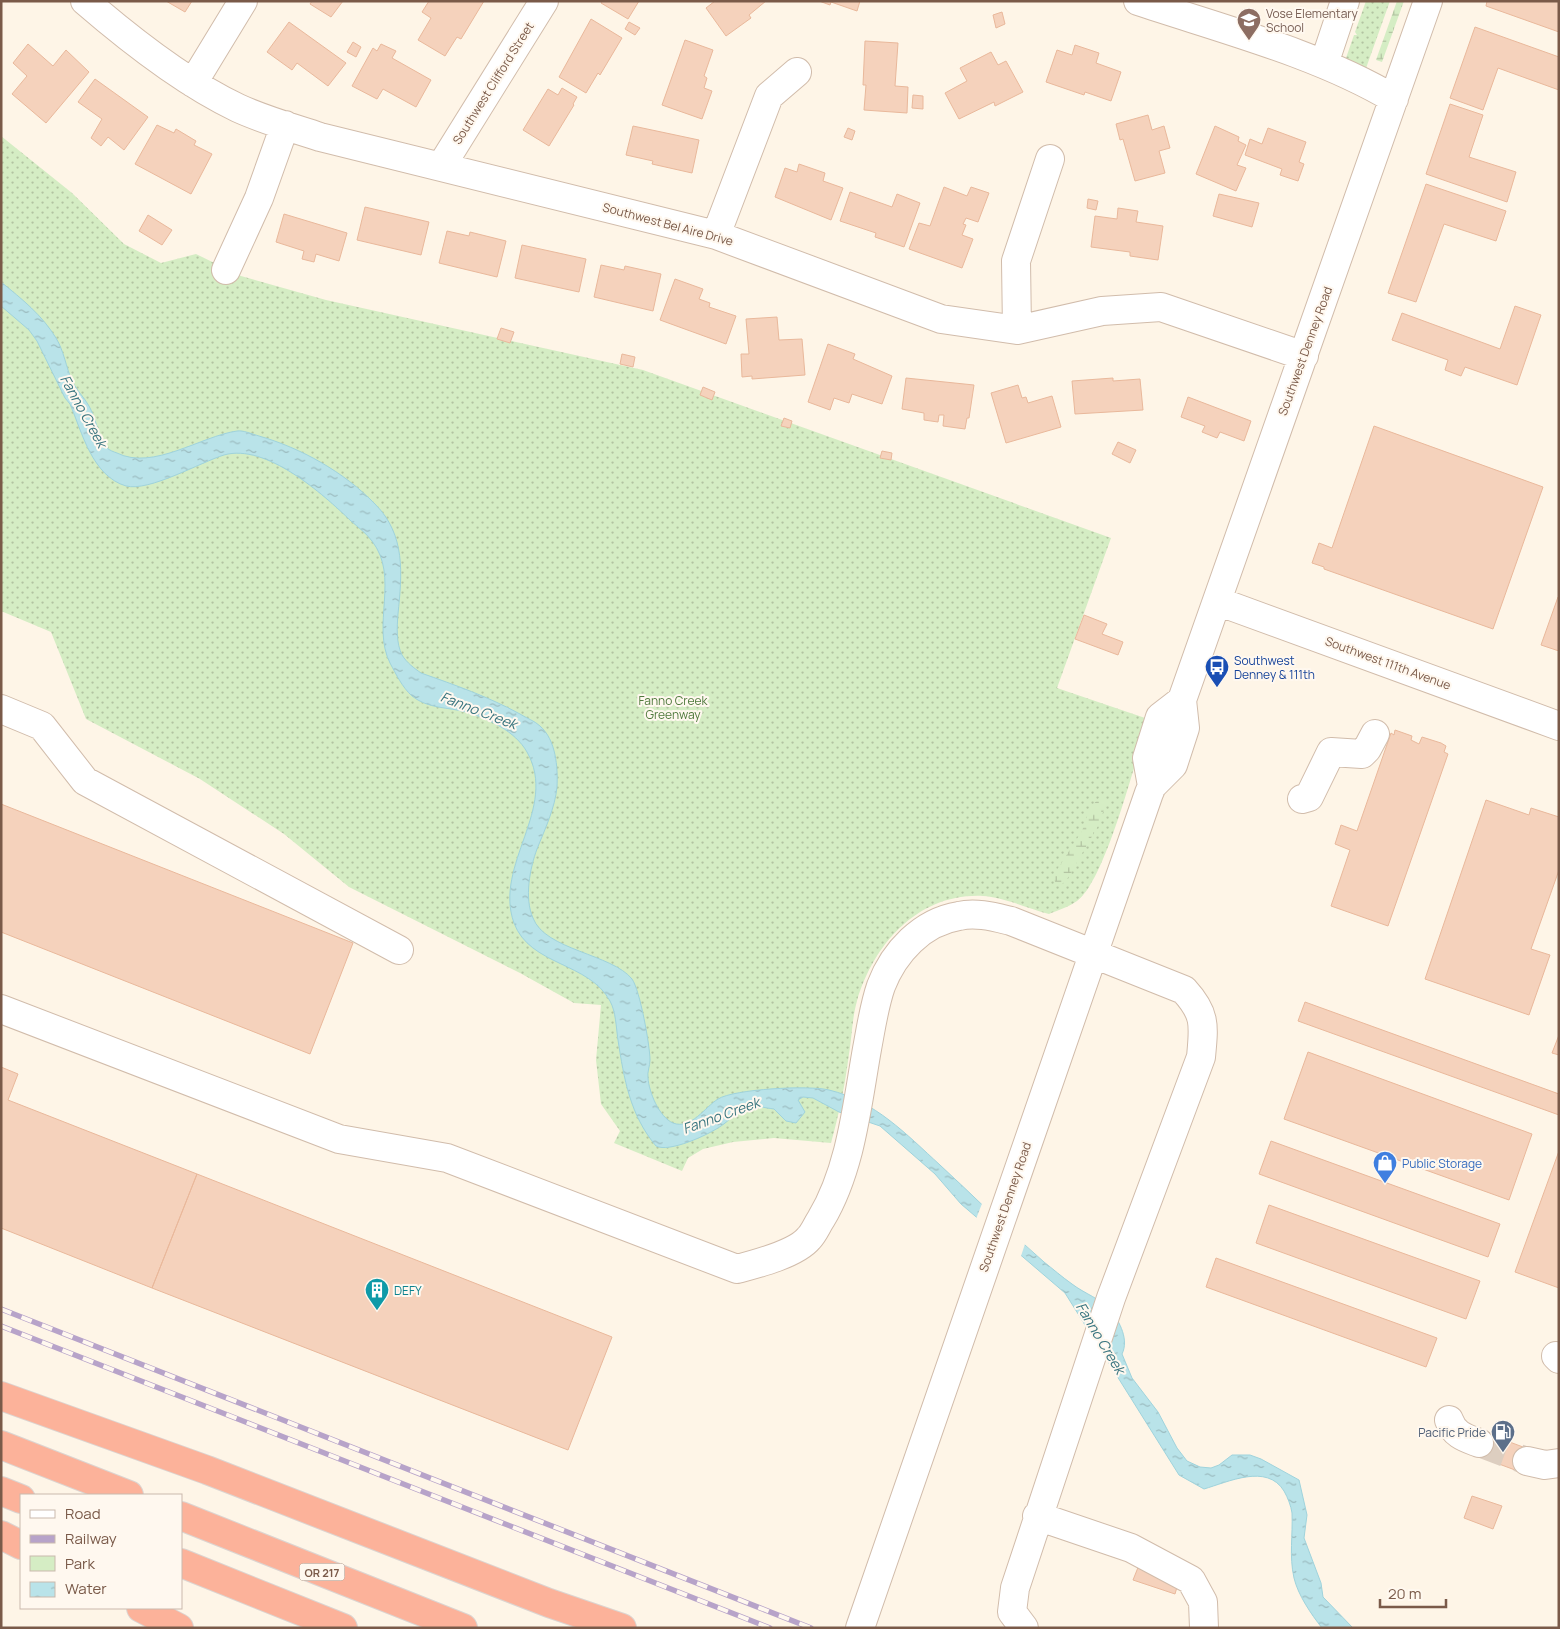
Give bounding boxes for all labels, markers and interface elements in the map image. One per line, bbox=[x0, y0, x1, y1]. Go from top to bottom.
place label: Vose Elementary School bbox=[1266, 5, 1359, 36]
school or university icon: Vose Elementary School bbox=[1236, 7, 1262, 41]
street label: Southwest Clifford Street bbox=[448, 19, 538, 147]
street label: Southwest Bel Aire Drive bbox=[601, 198, 735, 250]
street label: Southwest Denney Road bbox=[1274, 284, 1336, 418]
water label: Fanno Creek bbox=[56, 371, 113, 453]
street label: Southwest 111th Avenue bbox=[1323, 632, 1453, 694]
place label: Southwest Denney & 111th bbox=[1234, 652, 1315, 683]
bus stop icon: Southwest Denney & 111th bbox=[1204, 654, 1230, 688]
water label: Fanno Creek bbox=[438, 687, 522, 734]
park label: Fanno Creek Greenway bbox=[639, 692, 709, 723]
water label: Fanno Creek bbox=[680, 1092, 764, 1138]
street label: Southwest Denney Road bbox=[975, 1140, 1035, 1274]
shop icon: Public Storage bbox=[1372, 1150, 1398, 1184]
place label: Public Storage bbox=[1402, 1155, 1482, 1172]
building icon: DEFY bbox=[364, 1277, 390, 1311]
place label: DEFY bbox=[394, 1282, 422, 1299]
water label: Fanno Creek bbox=[1072, 1299, 1131, 1379]
fuel station icon: Pacific Pride bbox=[1490, 1419, 1516, 1453]
place label: Pacific Pride bbox=[1418, 1424, 1486, 1441]
legend bbox=[20, 1494, 182, 1609]
text: Road bbox=[65, 1503, 101, 1524]
text: Railway bbox=[65, 1528, 117, 1549]
text: Park bbox=[65, 1553, 95, 1574]
road number: OR 217 bbox=[300, 1564, 344, 1580]
scale bar bbox=[1380, 1576, 1446, 1608]
text: Water bbox=[65, 1578, 107, 1599]
text: 20 m bbox=[1388, 1583, 1421, 1604]

